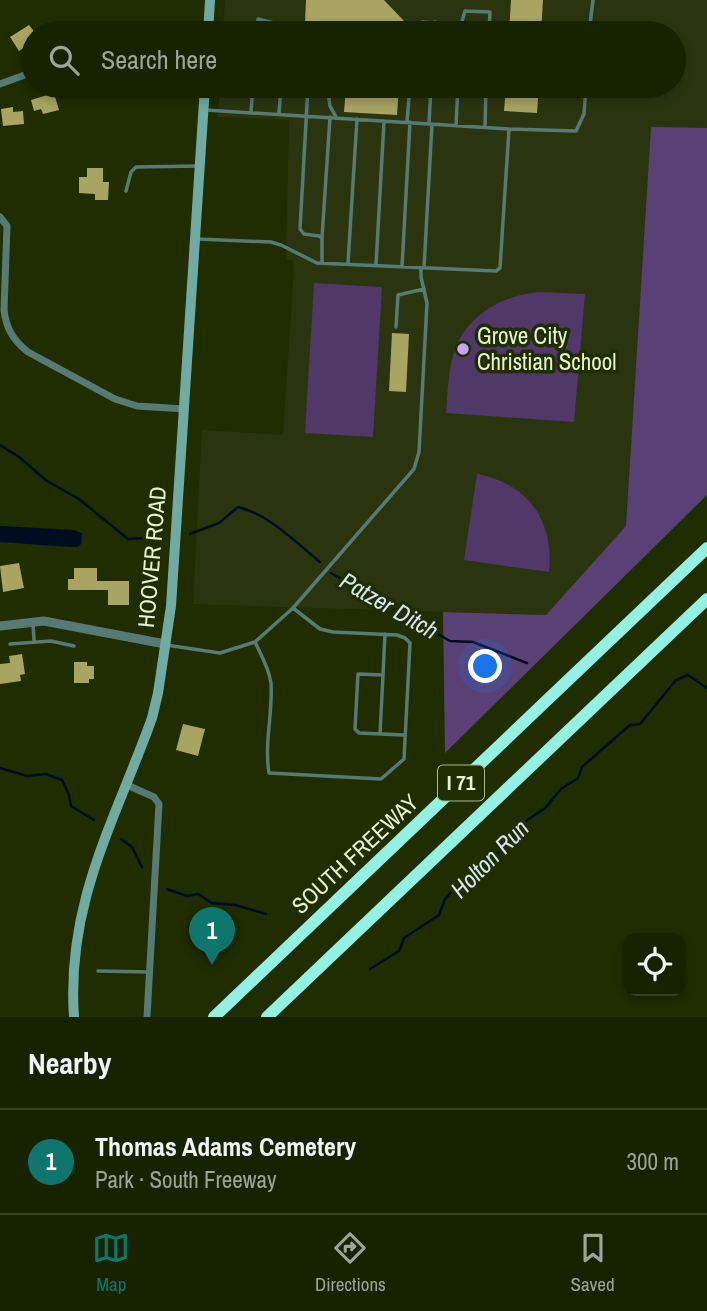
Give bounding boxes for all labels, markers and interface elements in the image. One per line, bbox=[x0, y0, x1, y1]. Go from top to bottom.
search box bbox=[21, 21, 686, 98]
icon: search bbox=[45, 41, 83, 79]
text: Search here bbox=[101, 42, 217, 77]
place label: Grove City Christian School bbox=[477, 320, 616, 377]
marker: Grove City Christian School bbox=[455, 341, 471, 357]
street label: HOOVER ROAD bbox=[130, 485, 173, 629]
water label: Patzer Ditch bbox=[335, 564, 444, 646]
your location bbox=[468, 649, 502, 683]
road number: I 71 bbox=[438, 766, 484, 800]
street label: SOUTH FREEWAY bbox=[285, 787, 425, 920]
water label: Holton Run bbox=[443, 812, 535, 904]
pin: 1 bbox=[189, 907, 235, 965]
map controls bbox=[623, 933, 686, 996]
button: locate bbox=[623, 933, 686, 996]
text: Nearby bbox=[28, 1043, 111, 1083]
text: Thomas Adams Cemetery bbox=[95, 1129, 356, 1164]
text: 1 bbox=[46, 1146, 56, 1177]
text: 300 m bbox=[627, 1146, 679, 1177]
text: Park · South Freeway bbox=[95, 1164, 276, 1195]
tab: Map bbox=[92, 1229, 130, 1297]
tab: Directions bbox=[315, 1229, 386, 1297]
tab: Saved bbox=[571, 1229, 615, 1297]

